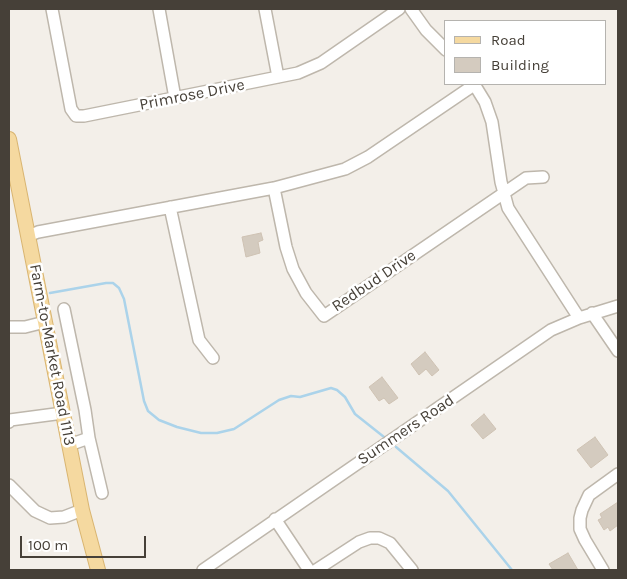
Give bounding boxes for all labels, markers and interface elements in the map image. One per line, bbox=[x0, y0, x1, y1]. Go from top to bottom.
legend bbox=[444, 20, 607, 85]
text: Road bbox=[491, 31, 526, 49]
text: Building bbox=[491, 56, 549, 74]
street label: Primrose Drive bbox=[138, 75, 246, 115]
street label: Redbud Drive bbox=[328, 246, 420, 316]
street label: Farm-to-Market Road 1113 bbox=[25, 263, 79, 447]
street label: Summers Road bbox=[354, 391, 458, 469]
scale bar bbox=[22, 526, 149, 558]
text: 100 m bbox=[28, 536, 68, 554]

